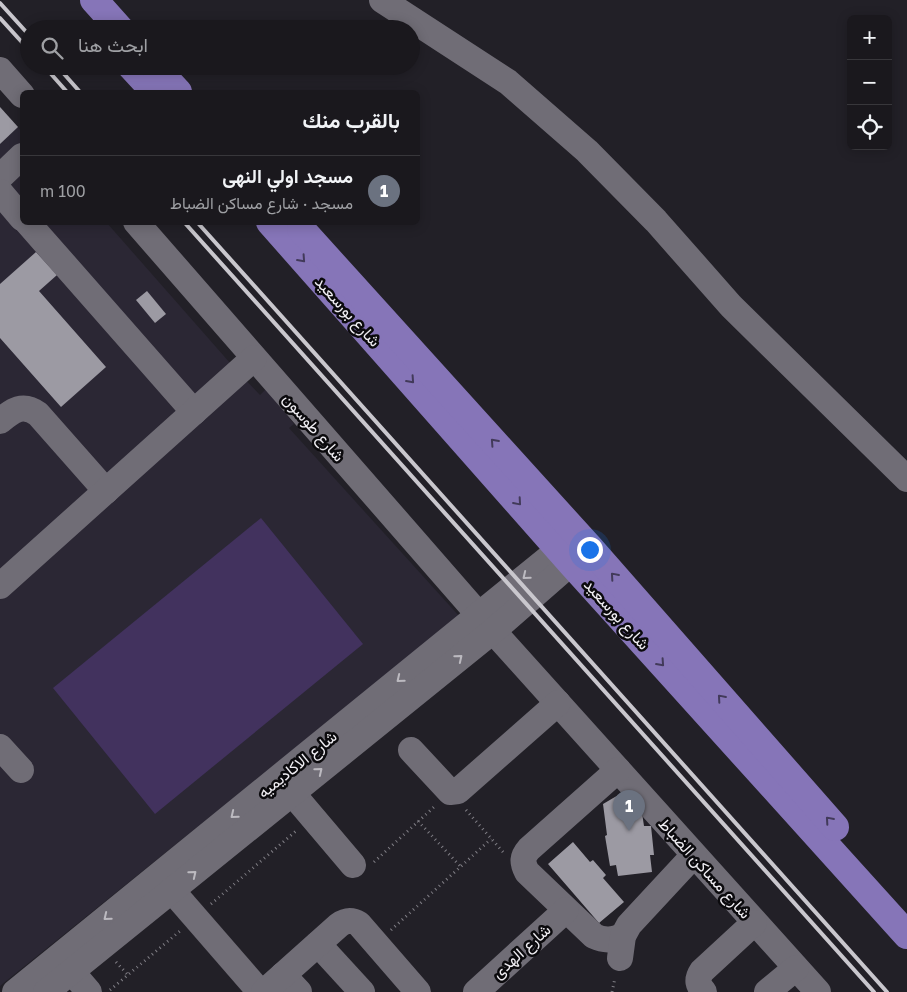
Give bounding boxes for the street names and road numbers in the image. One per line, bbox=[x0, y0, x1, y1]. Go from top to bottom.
street label: شارع بورسعيد bbox=[310, 271, 385, 352]
street label: شارع طوسون bbox=[277, 389, 349, 467]
street label: شارع بورسعيد bbox=[579, 574, 654, 655]
street label: شارع الاكاديميه bbox=[253, 726, 342, 804]
street label: شارع مساكن الضباط bbox=[653, 813, 755, 924]
street label: شارع الهدى bbox=[487, 919, 556, 984]

